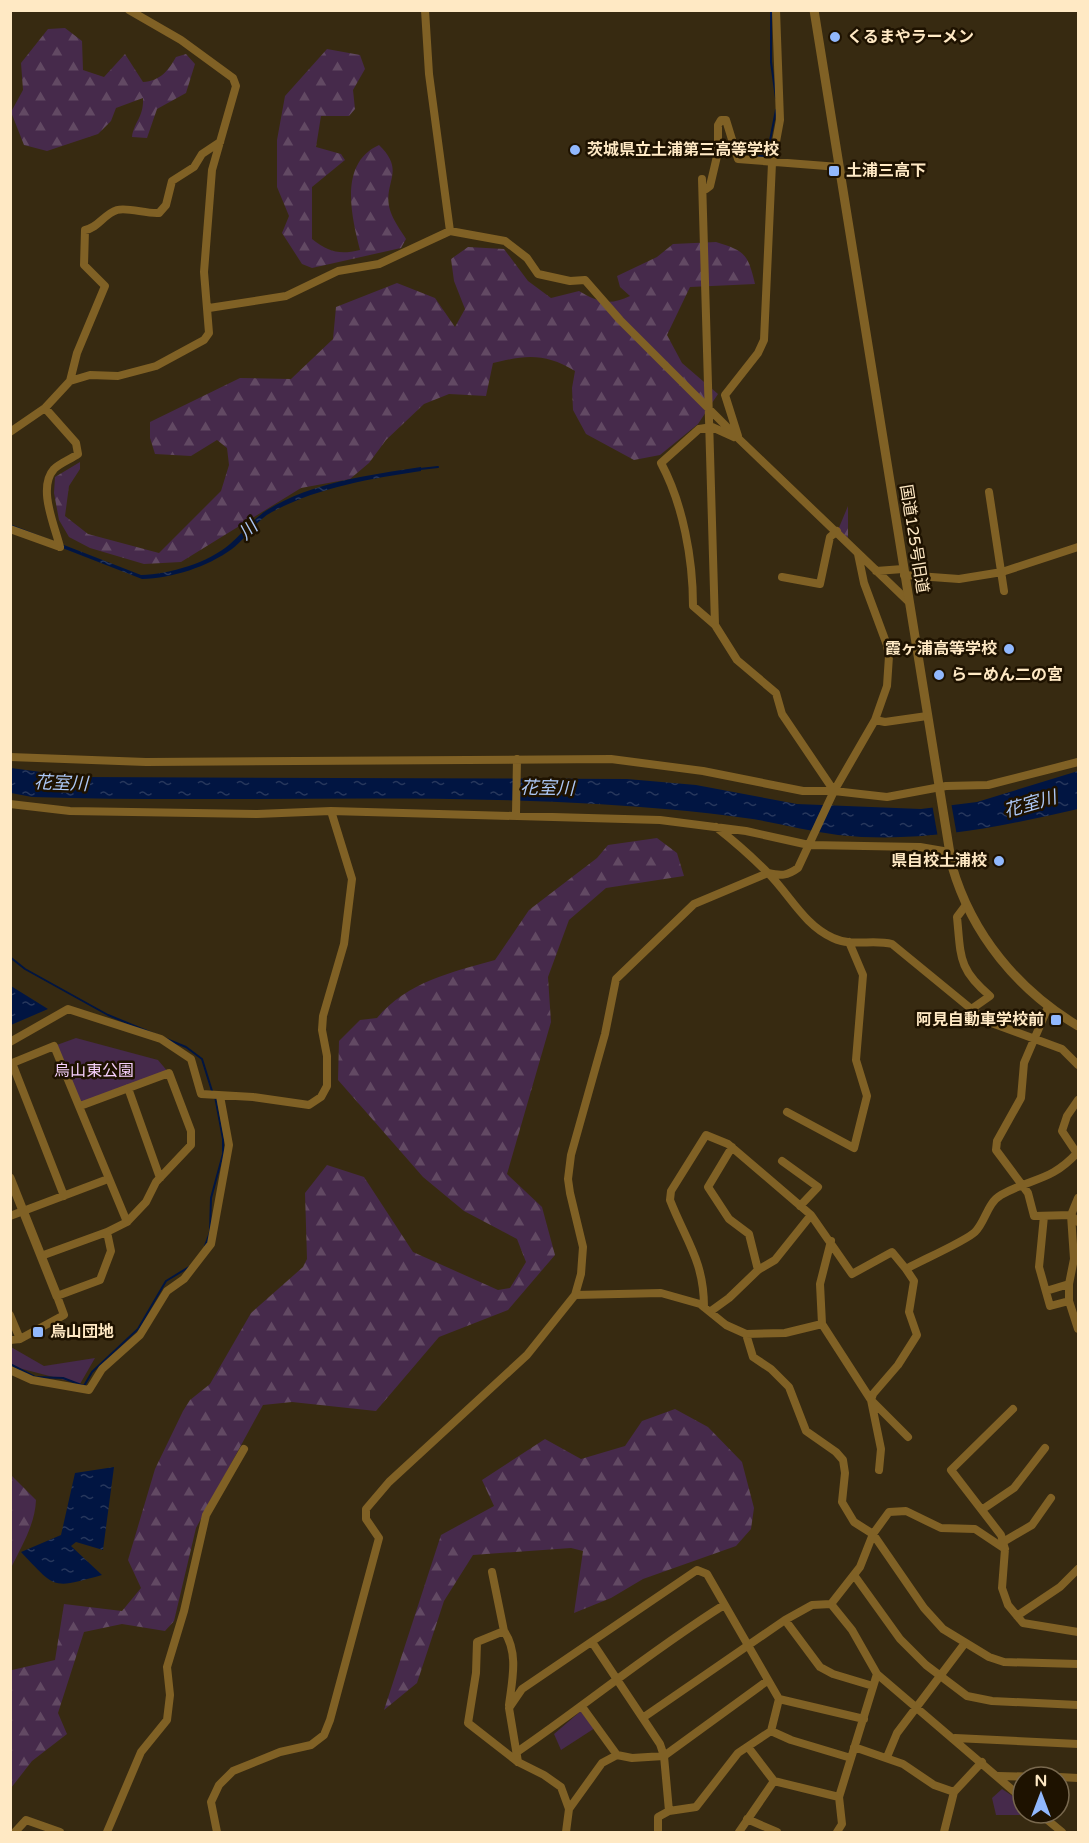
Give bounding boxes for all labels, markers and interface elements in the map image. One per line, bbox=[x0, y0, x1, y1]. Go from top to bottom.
place label: くるまやラーメン bbox=[847, 27, 974, 47]
marker: くるまやラーメン bbox=[828, 30, 842, 44]
place label: 茨城県立土浦第三高等学校 bbox=[587, 140, 779, 160]
marker: 茨城県立土浦第三高等学校 bbox=[568, 143, 582, 157]
place label: 土浦三高下 bbox=[846, 161, 926, 181]
marker: 土浦三高下 bbox=[827, 164, 841, 178]
street label: 国道125号旧道 bbox=[896, 483, 932, 595]
water label: 川 bbox=[234, 514, 264, 544]
place label: 霞ヶ浦高等学校 bbox=[885, 639, 997, 659]
marker: 霞ヶ浦高等学校 bbox=[1002, 642, 1016, 656]
place label: らーめん二の宮 bbox=[951, 665, 1063, 685]
marker: らーめん二の宮 bbox=[932, 668, 946, 682]
water label: 花室川 bbox=[34, 771, 90, 795]
water label: 花室川 bbox=[520, 777, 576, 800]
water label: 花室川 bbox=[1001, 785, 1061, 822]
place label: 県自校土浦校 bbox=[891, 851, 987, 871]
marker: 県自校土浦校 bbox=[992, 854, 1006, 868]
place label: 阿見自動車学校前 bbox=[916, 1010, 1044, 1030]
marker: 阿見自動車学校前 bbox=[1049, 1013, 1063, 1027]
park label: 烏山東公園 bbox=[54, 1061, 134, 1081]
place label: 烏山団地 bbox=[50, 1322, 114, 1342]
marker: 烏山団地 bbox=[31, 1325, 45, 1339]
north arrow bbox=[1011, 1765, 1071, 1825]
text: N bbox=[1035, 1771, 1047, 1791]

